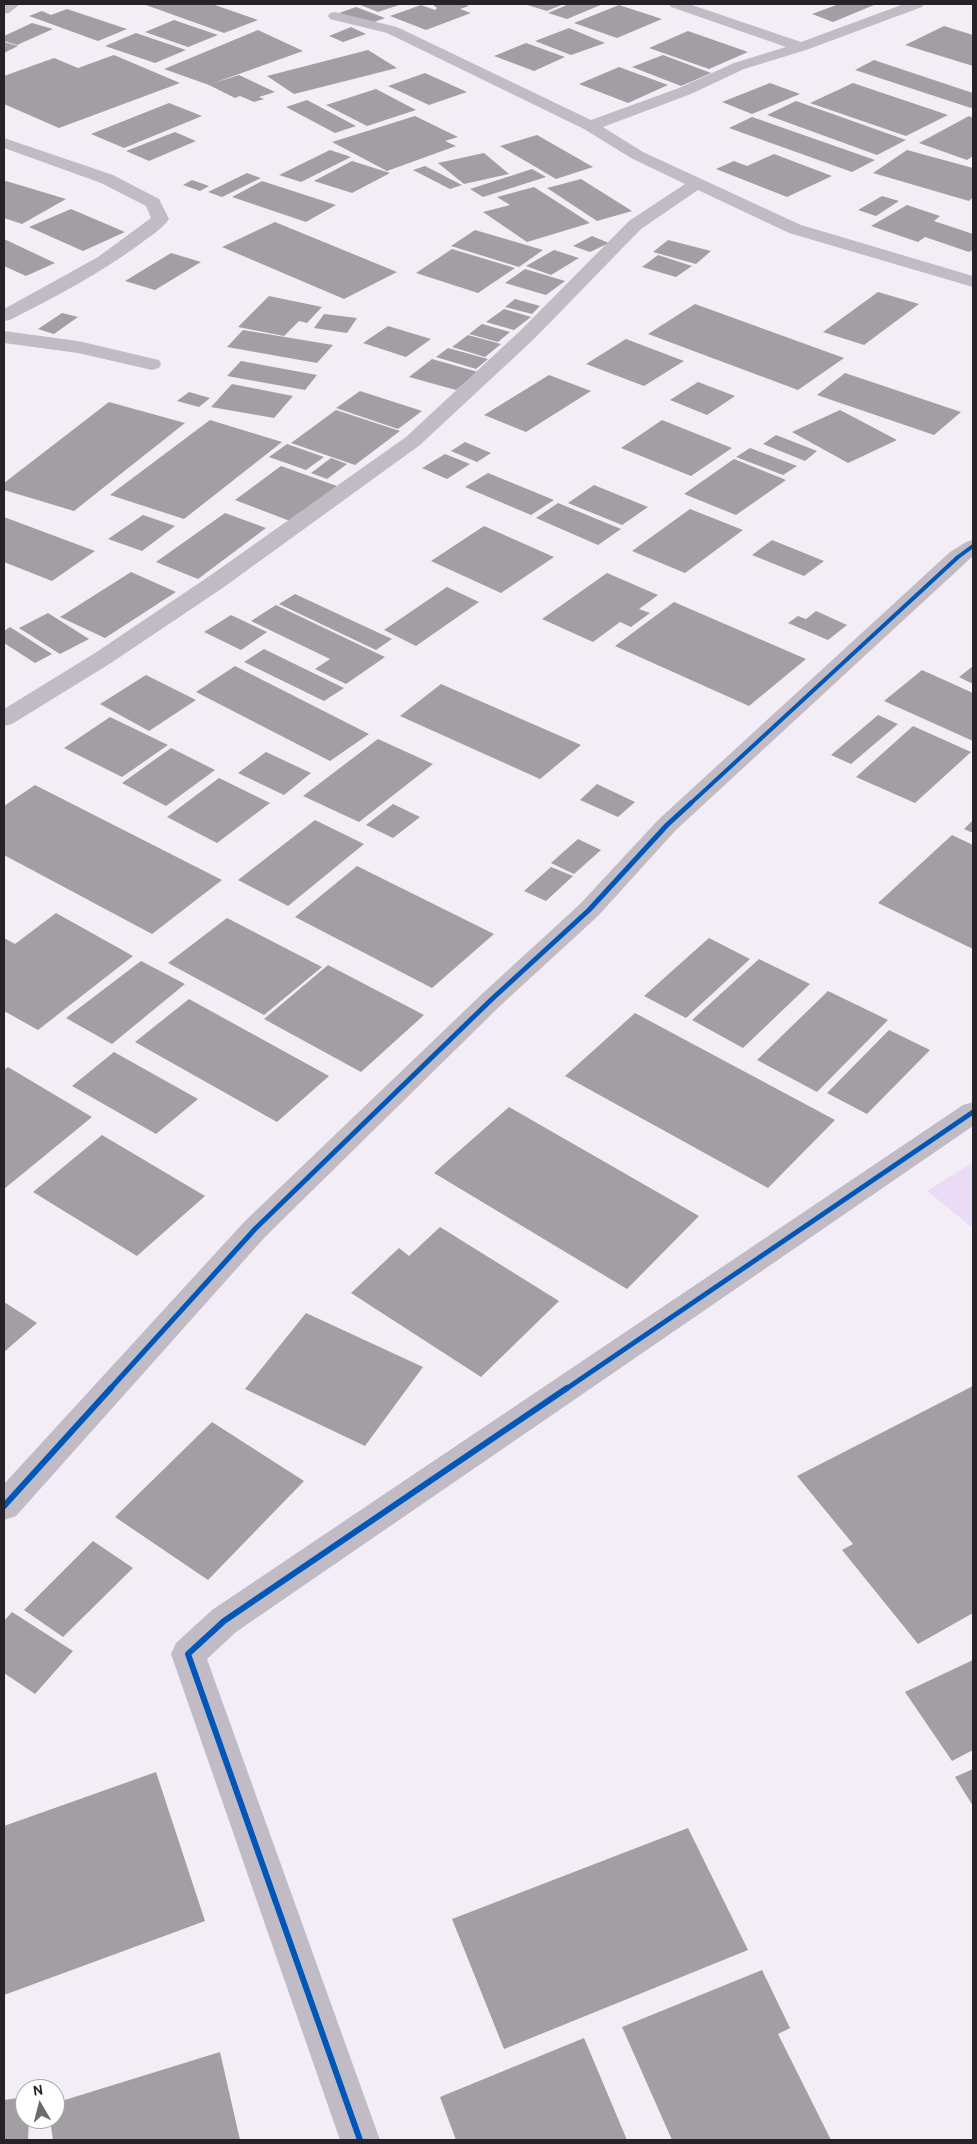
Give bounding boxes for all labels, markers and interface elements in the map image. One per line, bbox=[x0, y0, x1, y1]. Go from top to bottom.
north arrow bbox=[15, 2079, 65, 2129]
text: N bbox=[32, 2081, 44, 2100]

